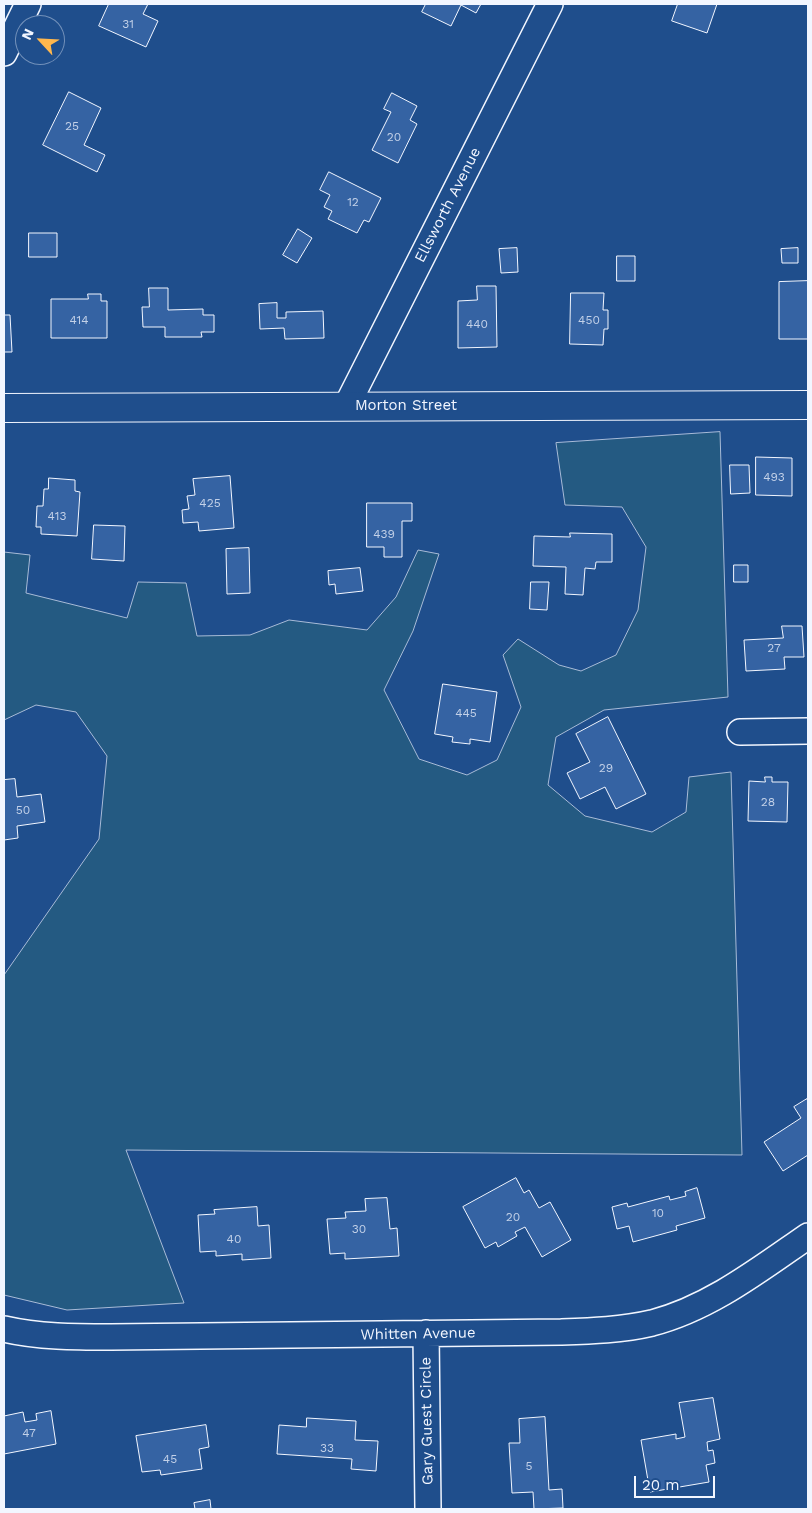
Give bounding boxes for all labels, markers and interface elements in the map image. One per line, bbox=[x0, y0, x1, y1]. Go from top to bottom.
north arrow bbox=[15, 15, 65, 65]
house number: 31 bbox=[122, 17, 134, 31]
text: N bbox=[18, 26, 37, 42]
house number: 25 bbox=[65, 119, 79, 133]
house number: 20 bbox=[387, 130, 401, 144]
street label: Ellsworth Avenue bbox=[411, 144, 485, 266]
house number: 12 bbox=[347, 195, 359, 209]
house number: 414 bbox=[69, 313, 89, 327]
house number: 450 bbox=[578, 313, 600, 327]
house number: 440 bbox=[466, 317, 488, 331]
street label: Morton Street bbox=[355, 397, 457, 415]
house number: 493 bbox=[763, 470, 785, 484]
house number: 425 bbox=[199, 496, 221, 510]
house number: 413 bbox=[48, 509, 66, 523]
house number: 439 bbox=[373, 527, 395, 541]
house number: 27 bbox=[767, 641, 781, 655]
house number: 445 bbox=[455, 706, 477, 720]
house number: 29 bbox=[599, 761, 613, 775]
house number: 28 bbox=[761, 795, 775, 809]
house number: 50 bbox=[16, 803, 30, 817]
house number: 10 bbox=[652, 1206, 664, 1220]
house number: 20 bbox=[506, 1210, 520, 1224]
house number: 30 bbox=[352, 1222, 366, 1236]
house number: 40 bbox=[227, 1232, 241, 1246]
street label: Whitten Avenue bbox=[360, 1324, 476, 1344]
street label: Gary Guest Circle bbox=[417, 1357, 437, 1485]
house number: 47 bbox=[22, 1426, 36, 1440]
house number: 33 bbox=[320, 1441, 334, 1455]
house number: 45 bbox=[163, 1452, 177, 1466]
house number: 5 bbox=[526, 1459, 532, 1473]
scale bar bbox=[637, 1466, 718, 1498]
text: 20 m bbox=[642, 1476, 680, 1494]

